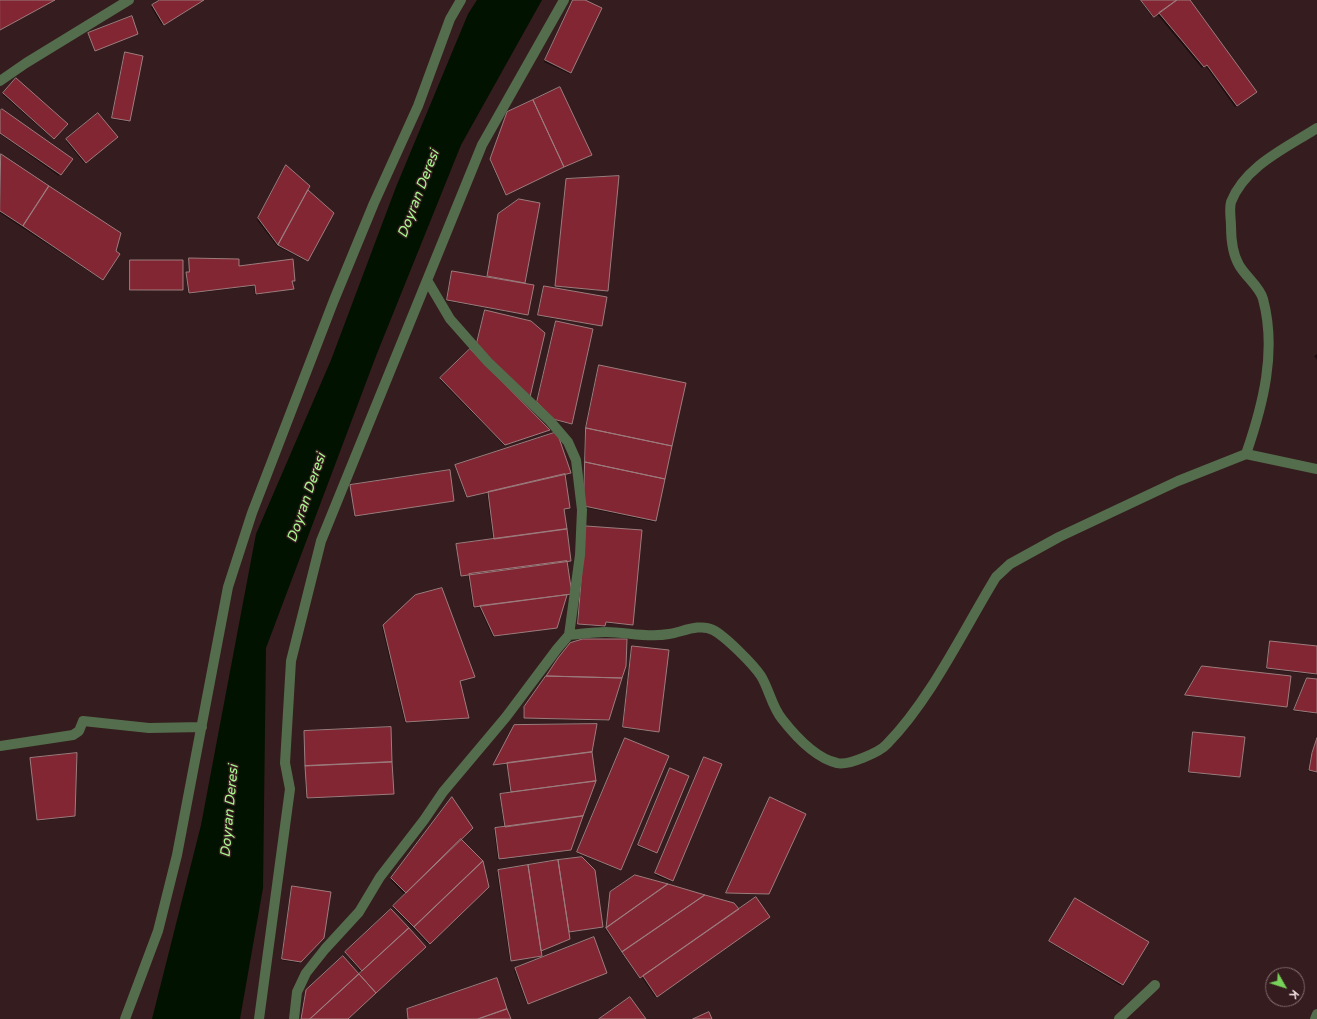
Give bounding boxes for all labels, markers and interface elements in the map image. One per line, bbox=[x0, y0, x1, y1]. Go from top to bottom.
water label: Doyran Deresi bbox=[394, 148, 444, 240]
water label: Doyran Deresi bbox=[284, 451, 330, 545]
water label: Doyran Deresi bbox=[218, 764, 242, 858]
north arrow bbox=[1265, 967, 1305, 1007]
text: K bbox=[1287, 987, 1301, 1001]

